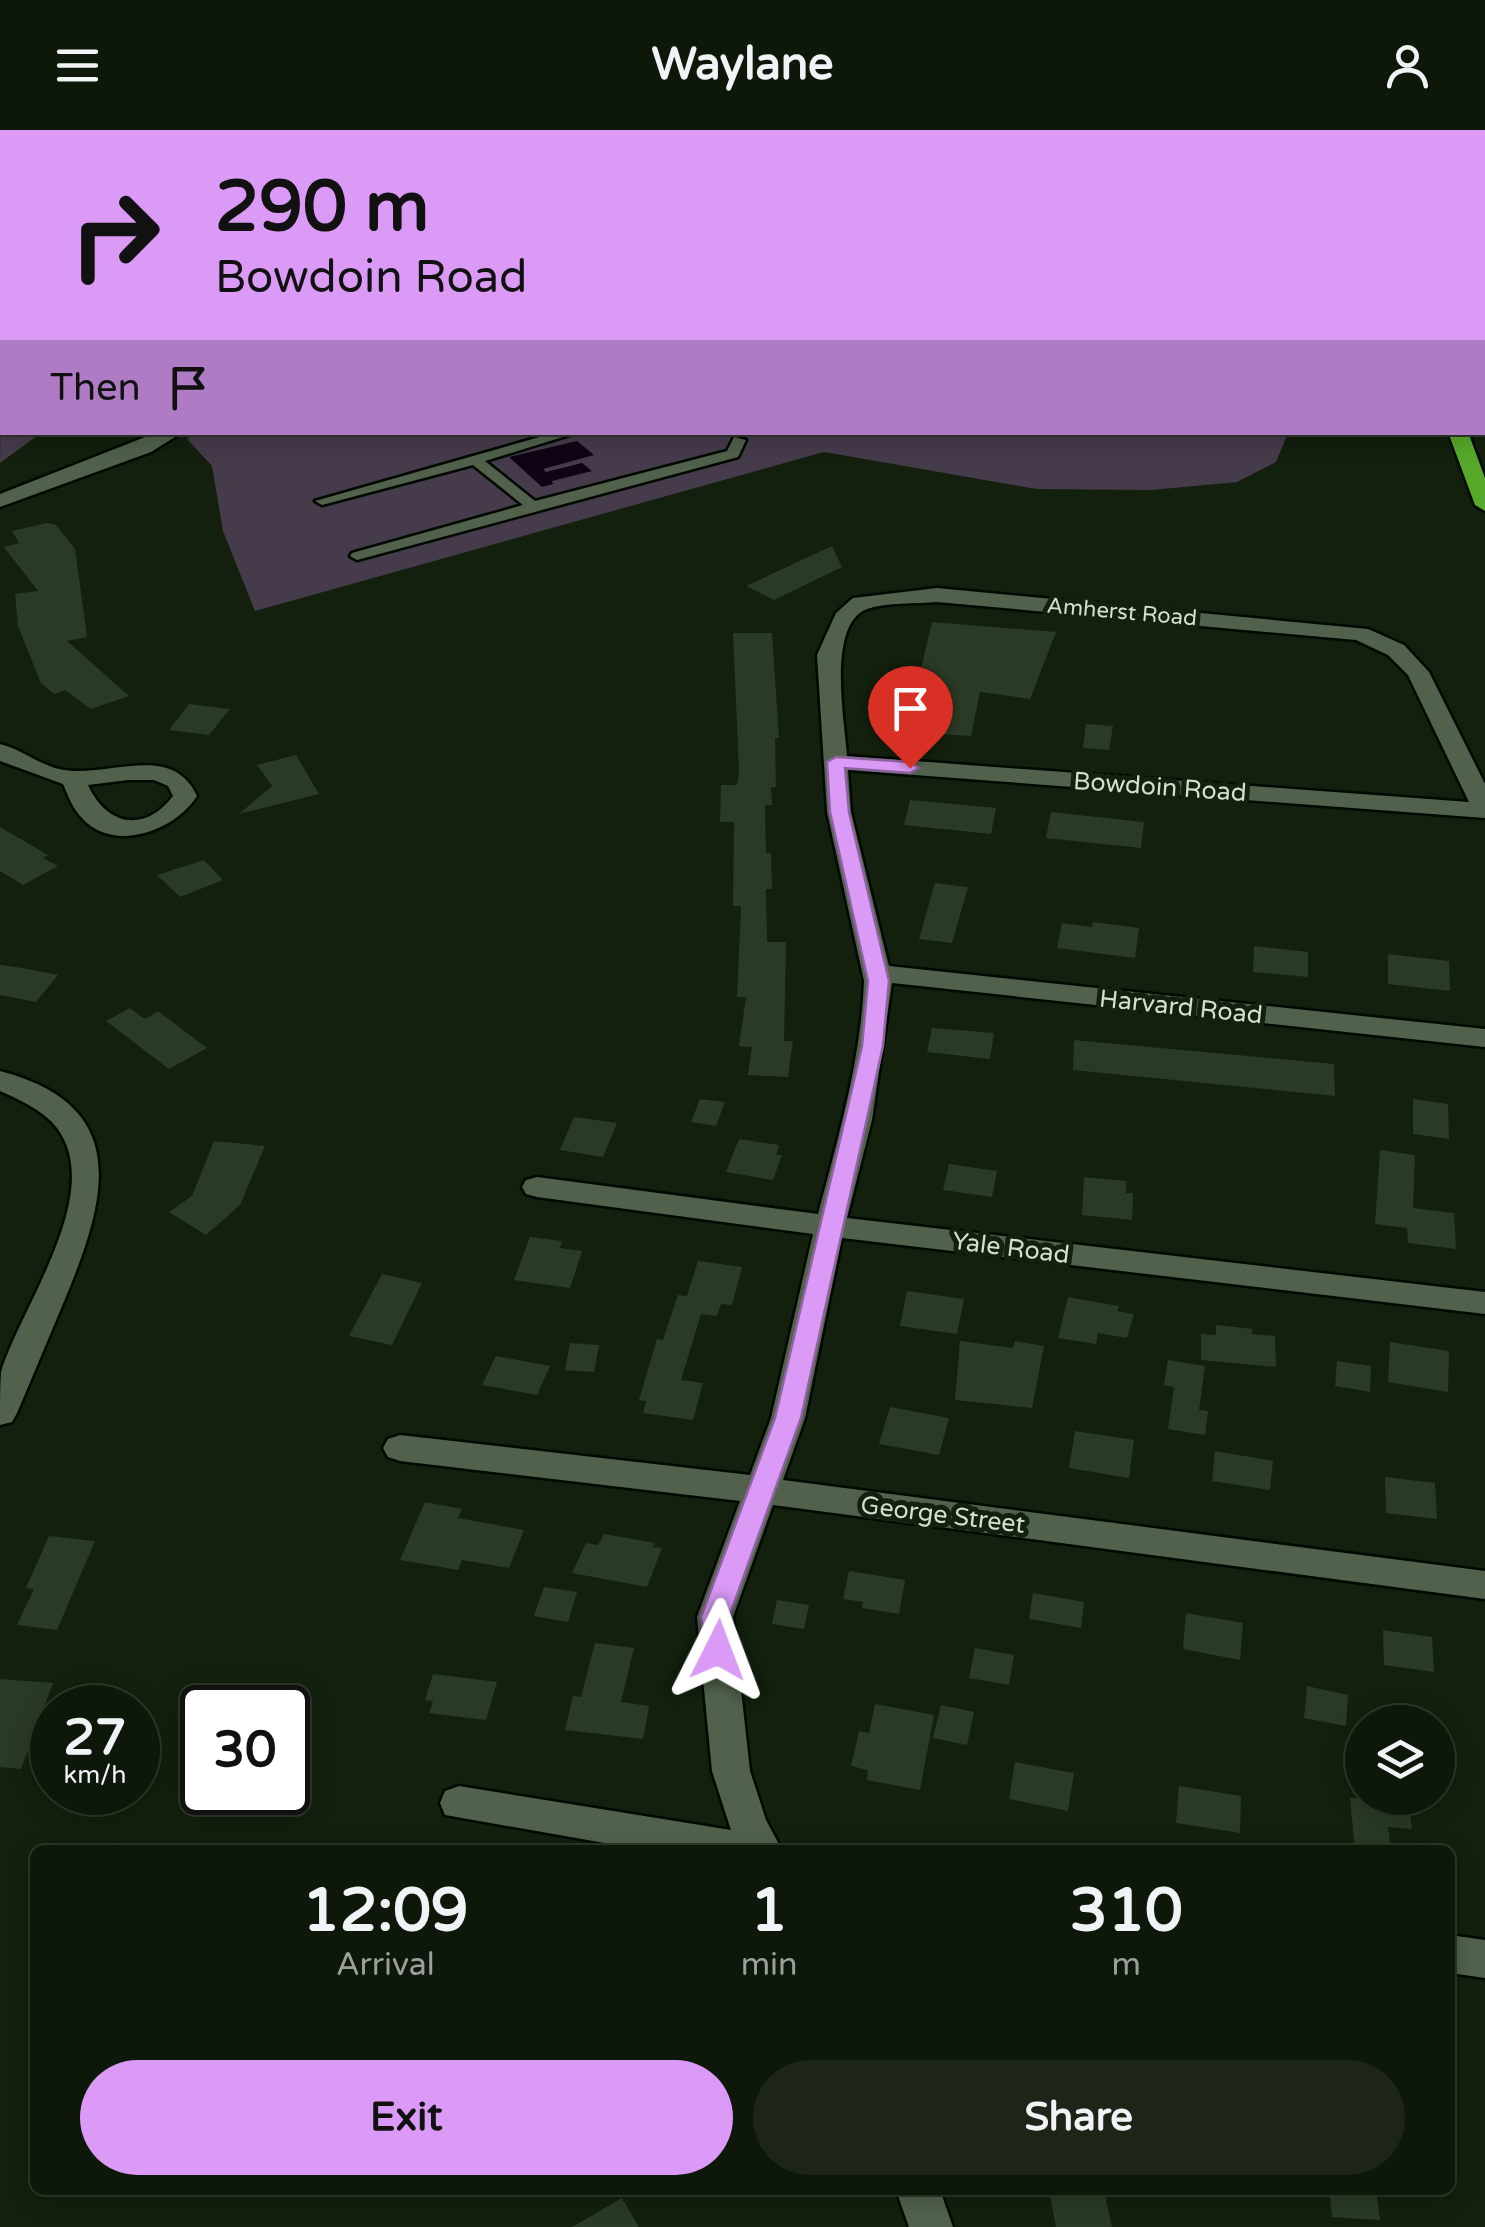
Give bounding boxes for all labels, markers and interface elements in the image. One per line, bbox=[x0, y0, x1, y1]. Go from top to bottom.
icon: menu bbox=[50, 38, 105, 93]
text: Waylane bbox=[651, 38, 834, 92]
icon: person bbox=[1380, 38, 1435, 93]
text: 290 m bbox=[215, 166, 429, 250]
icon: right bbox=[50, 170, 180, 300]
text: Bowdoin Road bbox=[215, 251, 527, 305]
icon: arrive bbox=[161, 360, 216, 415]
text: Then bbox=[50, 365, 141, 411]
street label: Amherst Road bbox=[1046, 592, 1198, 632]
pin bbox=[868, 666, 953, 769]
icon: arrive bbox=[883, 681, 938, 736]
street label: Bowdoin Road bbox=[1072, 766, 1248, 808]
street label: Harvard Road bbox=[1098, 984, 1264, 1030]
street label: Yale Road bbox=[951, 1226, 1071, 1270]
street label: George Street bbox=[859, 1490, 1027, 1540]
position arrow bbox=[666, 1598, 770, 1702]
speed limit sign: 30 bbox=[180, 1685, 310, 1815]
map controls bbox=[1345, 1705, 1455, 1815]
button: layers bbox=[1345, 1705, 1455, 1815]
text: 27 bbox=[64, 1708, 126, 1768]
text: km/h bbox=[64, 1760, 126, 1790]
text: 12:09 bbox=[302, 1875, 469, 1947]
text: 1 bbox=[750, 1875, 788, 1947]
text: 310 bbox=[1070, 1875, 1183, 1947]
text: Arrival bbox=[336, 1946, 435, 1984]
text: min bbox=[741, 1946, 798, 1984]
text: m bbox=[1112, 1946, 1141, 1984]
button: Exit bbox=[80, 2060, 733, 2175]
button: Share bbox=[753, 2060, 1405, 2175]

